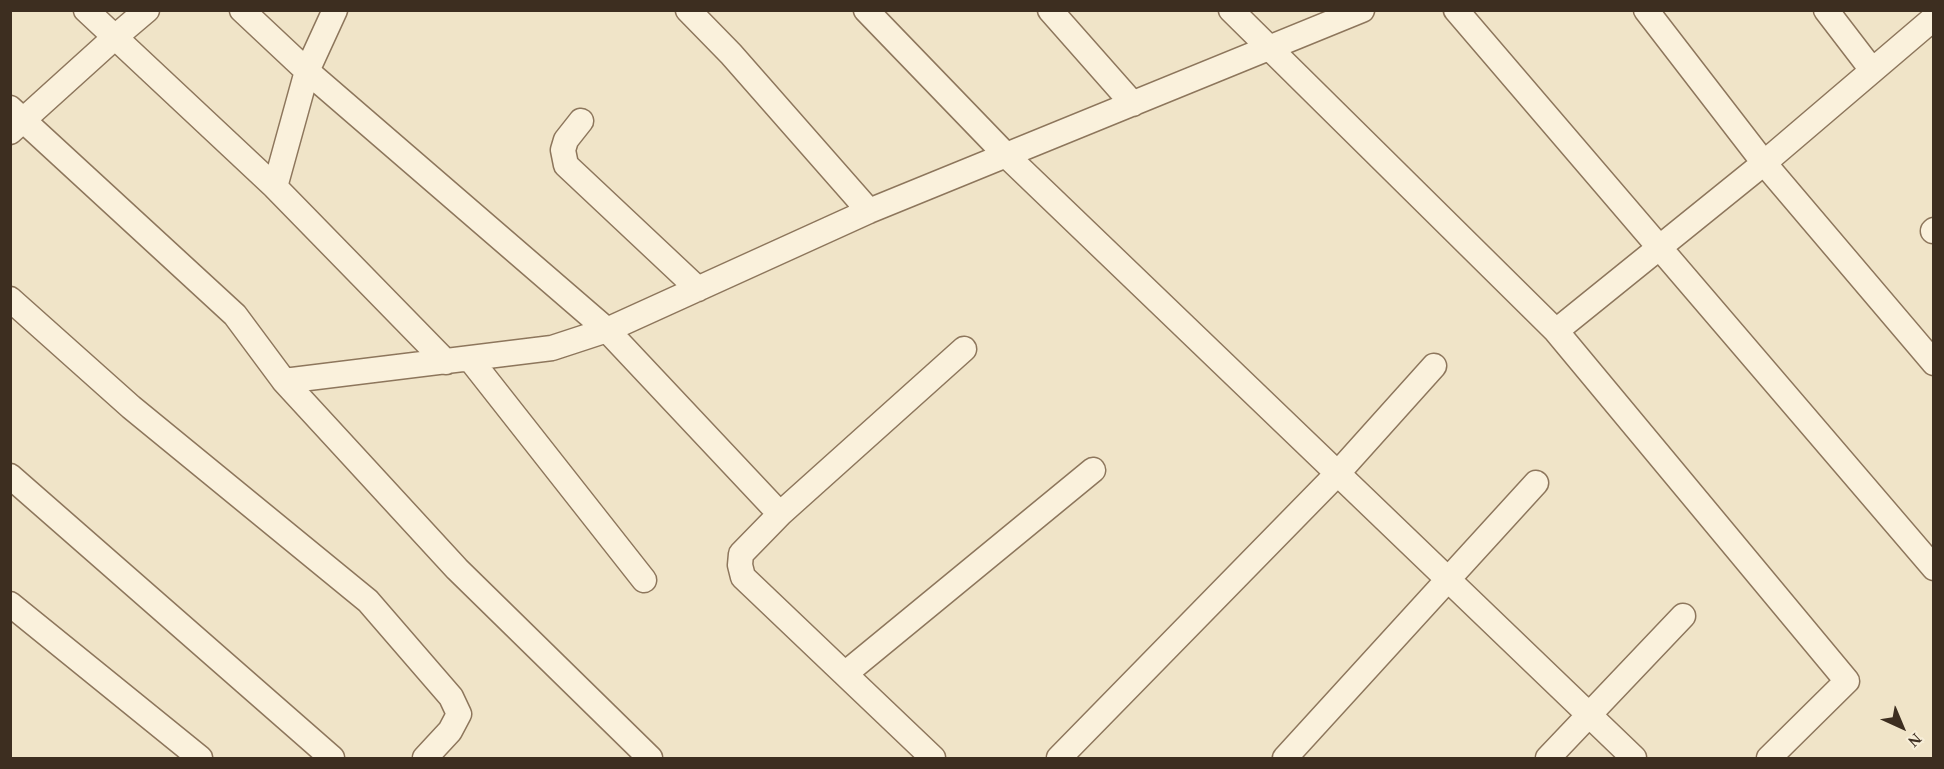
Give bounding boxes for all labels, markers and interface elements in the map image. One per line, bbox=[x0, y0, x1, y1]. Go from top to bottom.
north arrow bbox=[1872, 697, 1932, 757]
text: N bbox=[1905, 730, 1925, 750]

